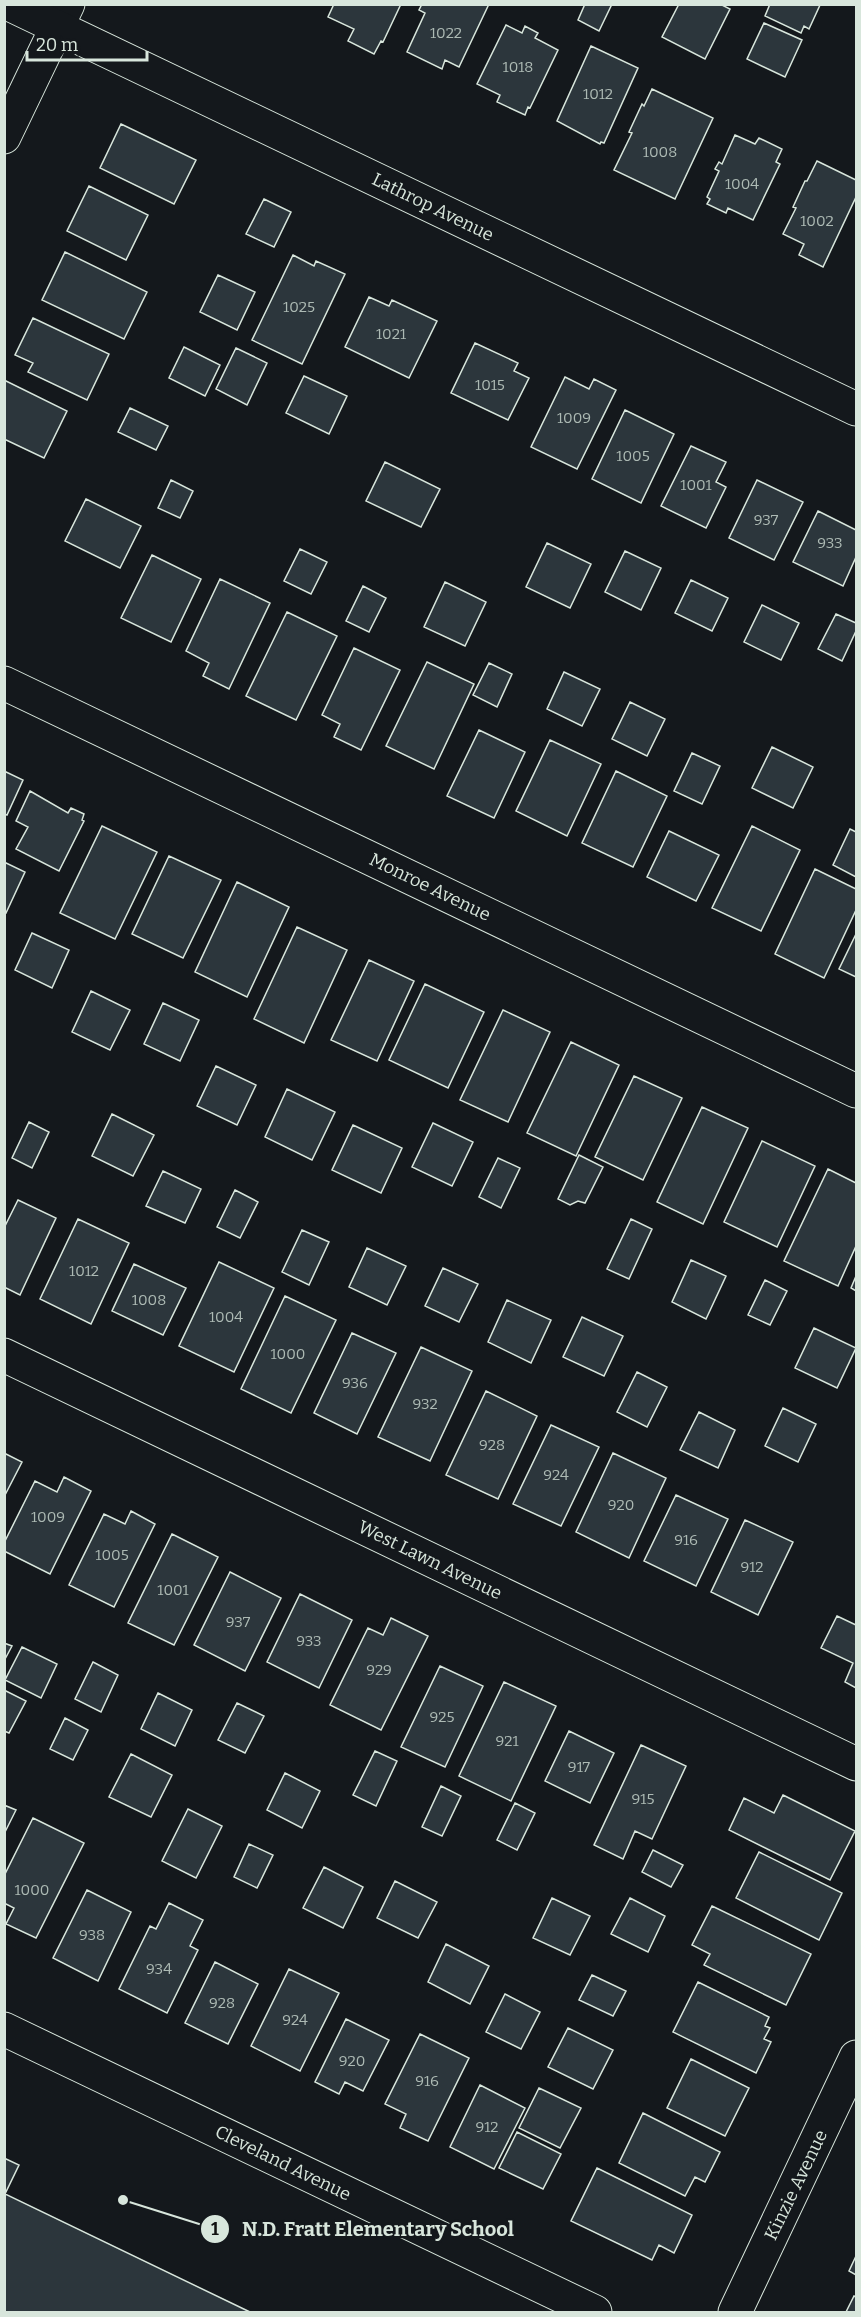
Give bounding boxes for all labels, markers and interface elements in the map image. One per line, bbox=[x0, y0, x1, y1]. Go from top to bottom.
scale bar bbox=[27, 24, 147, 62]
house number: 1022 bbox=[430, 24, 462, 42]
text: 20 m bbox=[36, 34, 78, 56]
house number: 1018 bbox=[503, 58, 533, 76]
house number: 1012 bbox=[583, 85, 613, 103]
house number: 1008 bbox=[643, 143, 677, 161]
street label: Lathrop Avenue bbox=[369, 168, 497, 246]
house number: 1004 bbox=[725, 175, 759, 193]
house number: 1002 bbox=[800, 212, 834, 230]
house number: 1025 bbox=[283, 298, 315, 316]
house number: 1021 bbox=[376, 325, 406, 343]
house number: 1015 bbox=[475, 376, 505, 394]
house number: 1009 bbox=[557, 409, 591, 427]
house number: 1005 bbox=[616, 447, 650, 465]
house number: 1001 bbox=[680, 476, 712, 494]
house number: 937 bbox=[754, 511, 779, 529]
house number: 933 bbox=[817, 534, 843, 552]
street label: Monroe Avenue bbox=[366, 848, 494, 926]
house number: 1012 bbox=[69, 1262, 99, 1280]
house number: 1008 bbox=[132, 1291, 166, 1309]
house number: 1004 bbox=[209, 1308, 243, 1326]
house number: 1000 bbox=[271, 1345, 305, 1363]
house number: 936 bbox=[342, 1374, 368, 1392]
house number: 932 bbox=[412, 1395, 438, 1413]
house number: 928 bbox=[479, 1436, 505, 1454]
house number: 924 bbox=[543, 1466, 569, 1484]
house number: 920 bbox=[608, 1496, 634, 1514]
house number: 1009 bbox=[31, 1508, 65, 1526]
street label: West Lawn Avenue bbox=[354, 1516, 506, 1604]
house number: 916 bbox=[674, 1531, 698, 1549]
house number: 1005 bbox=[95, 1546, 129, 1564]
house number: 912 bbox=[740, 1558, 764, 1576]
house number: 1001 bbox=[157, 1581, 189, 1599]
house number: 937 bbox=[226, 1613, 251, 1631]
house number: 933 bbox=[296, 1632, 322, 1650]
house number: 929 bbox=[366, 1661, 392, 1679]
house number: 925 bbox=[430, 1708, 454, 1726]
house number: 921 bbox=[495, 1732, 519, 1750]
house number: 917 bbox=[568, 1758, 591, 1776]
house number: 915 bbox=[632, 1790, 654, 1808]
house number: 1000 bbox=[15, 1881, 49, 1899]
house number: 938 bbox=[79, 1926, 105, 1944]
house number: 934 bbox=[146, 1960, 172, 1978]
house number: 928 bbox=[209, 1994, 235, 2012]
house number: 924 bbox=[282, 2011, 308, 2029]
house number: 920 bbox=[339, 2052, 365, 2070]
house number: 916 bbox=[415, 2072, 439, 2090]
house number: 912 bbox=[475, 2118, 499, 2136]
street label: Cleveland Avenue bbox=[211, 2121, 355, 2205]
street label: Kinzie Avenue bbox=[760, 2126, 832, 2244]
callout: N.D. Fratt Elementary School bbox=[200, 2210, 526, 2248]
text: N.D. Fratt Elementary School bbox=[242, 2217, 514, 2241]
text: 1 bbox=[211, 2218, 219, 2240]

